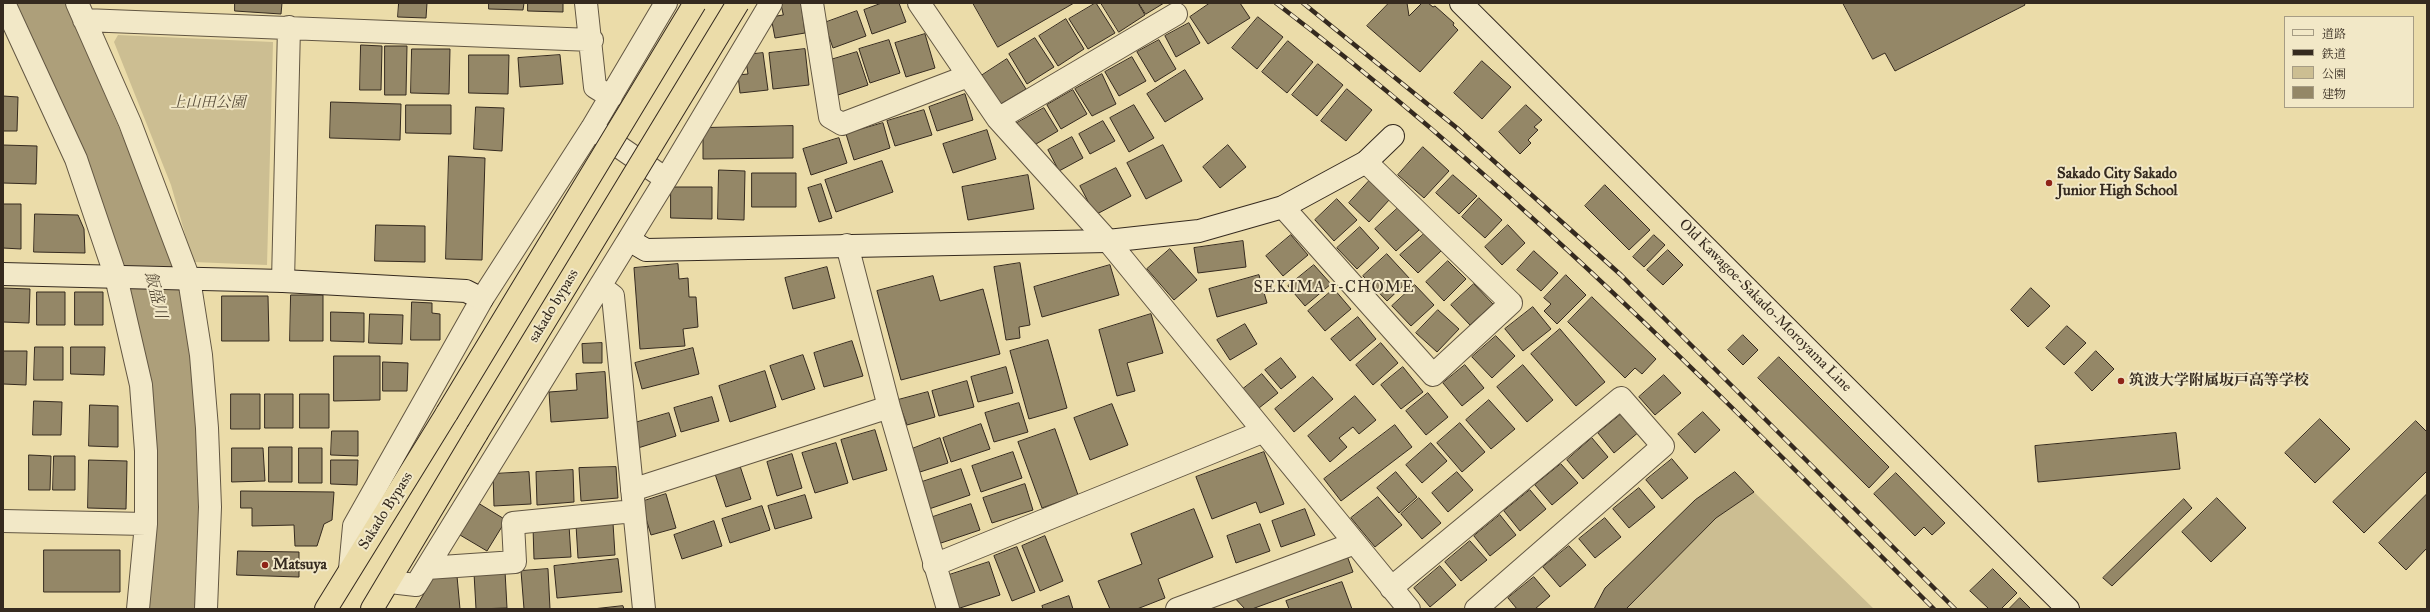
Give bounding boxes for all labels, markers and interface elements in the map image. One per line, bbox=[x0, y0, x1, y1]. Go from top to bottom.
legend bbox=[2284, 16, 2414, 108]
text: 道路 bbox=[2322, 27, 2346, 41]
text: 鉄道 bbox=[2322, 47, 2346, 61]
text: 公園 bbox=[2322, 67, 2346, 81]
text: 建物 bbox=[2322, 87, 2346, 101]
park label: 上山田公園 bbox=[171, 94, 245, 112]
place label: Sakado City Sakado Junior High School bbox=[2057, 165, 2178, 200]
marker: Sakado City Sakado Junior High School bbox=[2044, 178, 2054, 188]
street label: Old Kawagoe-Sakado-Moroyama Line bbox=[1675, 216, 1855, 396]
street label: sakado bypass bbox=[525, 266, 583, 346]
water label: 飯盛川 bbox=[140, 269, 170, 321]
district label: SEKIMA 1-CHOME bbox=[1253, 278, 1415, 298]
place label: 筑波大学附属坂戸高等学校 bbox=[2129, 372, 2309, 390]
marker: 筑波大学附属坂戸高等学校 bbox=[2116, 376, 2126, 386]
street label: Sakado Bypass bbox=[355, 469, 417, 553]
place label: Matsuya bbox=[273, 556, 327, 574]
marker: Matsuya bbox=[260, 560, 270, 570]

